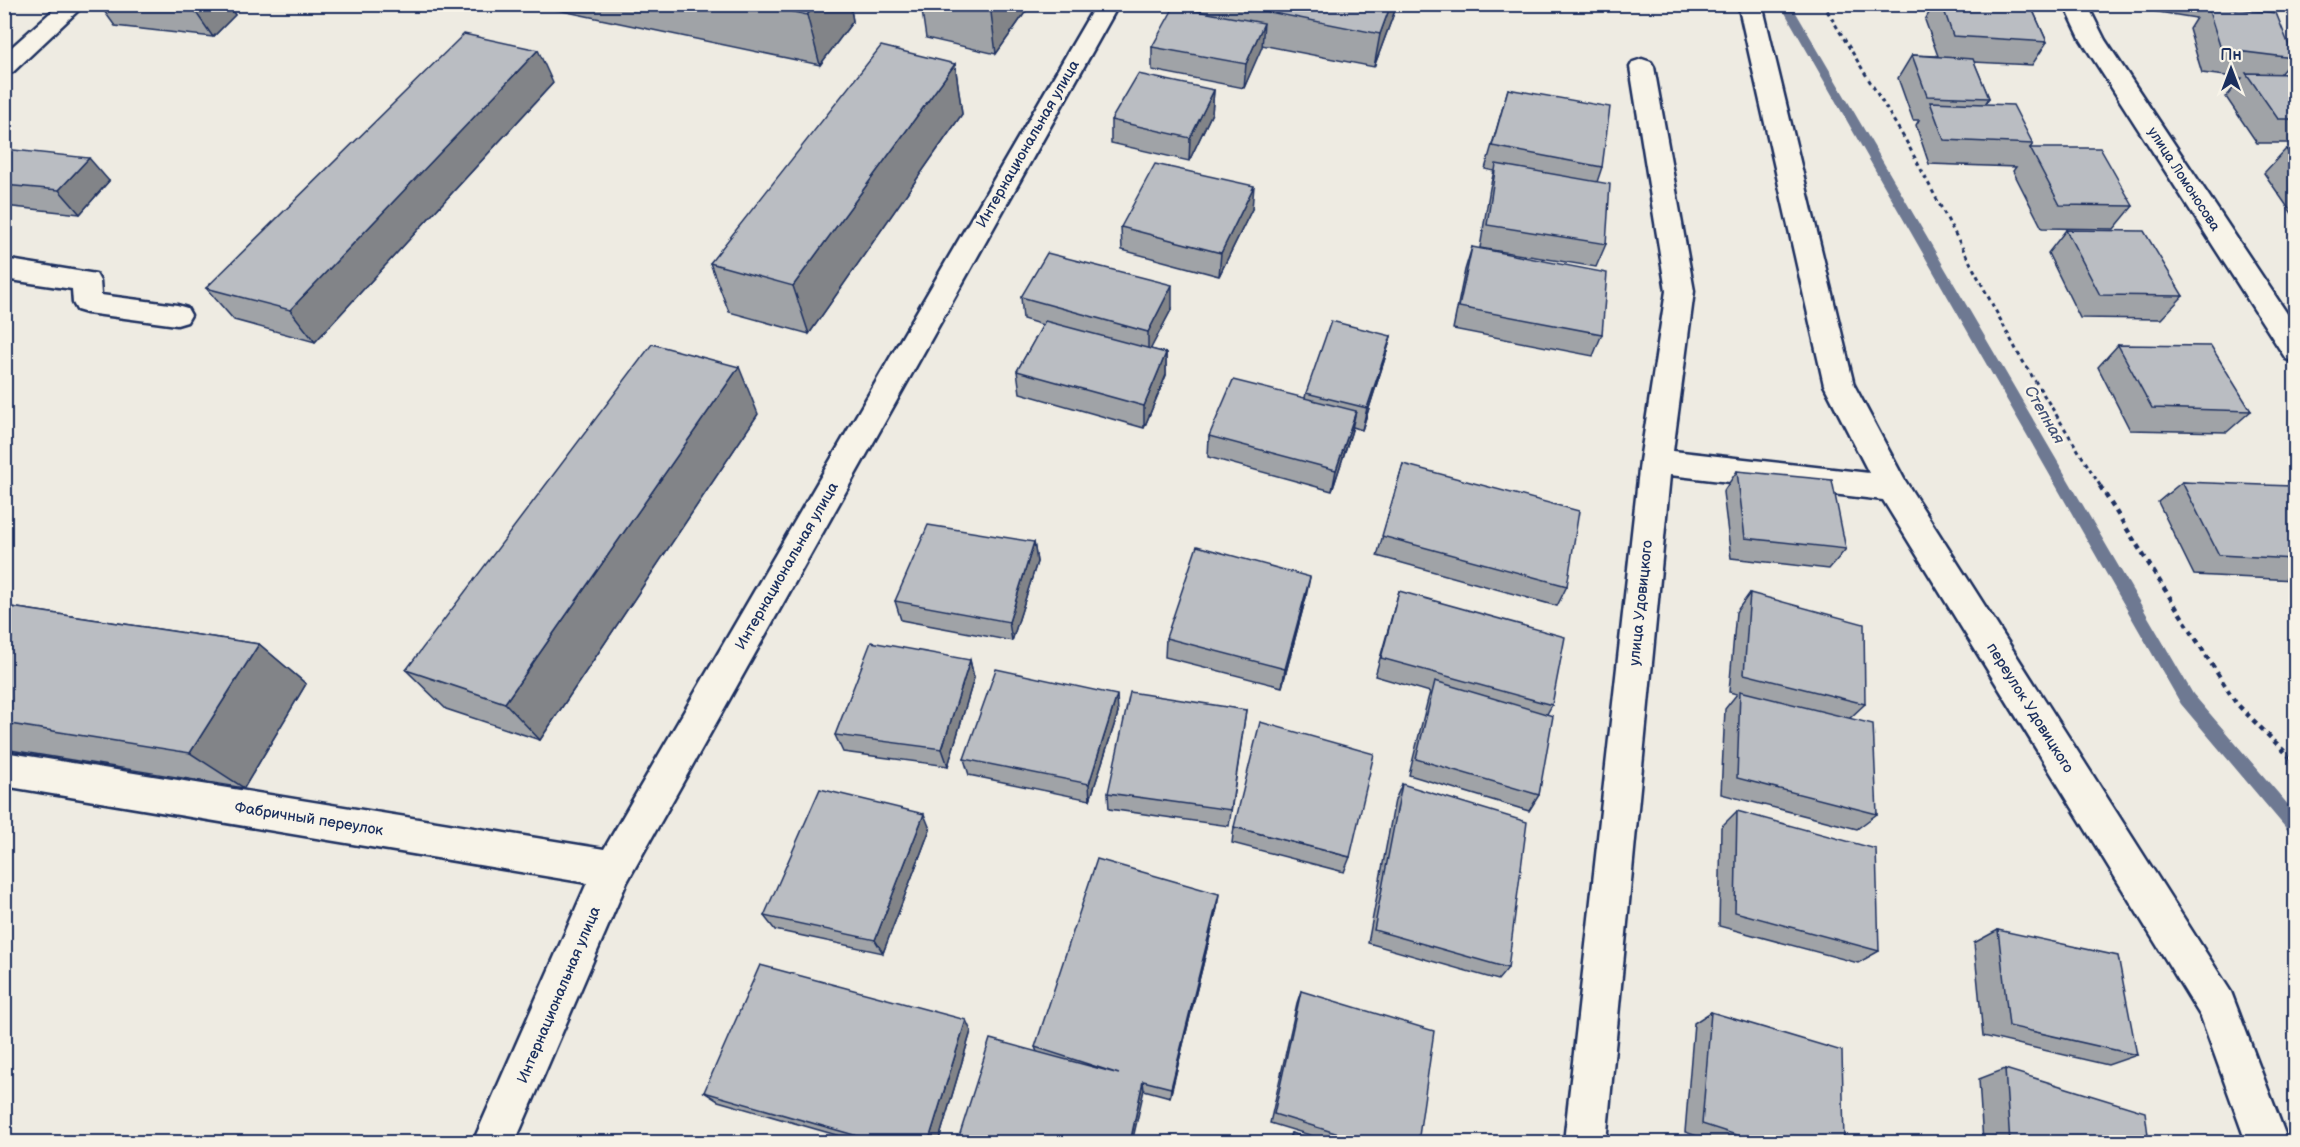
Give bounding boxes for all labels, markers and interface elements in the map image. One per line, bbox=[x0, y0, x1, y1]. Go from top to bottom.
north arrow bbox=[2201, 39, 2261, 99]
text: Пн bbox=[2220, 46, 2242, 65]
street label: Интернациональная улица bbox=[972, 57, 1084, 231]
street label: улица Ломоносова bbox=[2144, 124, 2224, 235]
water label: Степная bbox=[2020, 383, 2068, 448]
street label: Интернациональная улица bbox=[731, 479, 843, 653]
street label: улица Удовицкого bbox=[1625, 539, 1657, 667]
street label: переулок Удовицкого bbox=[1982, 639, 2078, 777]
street label: Фабричный переулок bbox=[233, 798, 385, 840]
street label: Интернациональная улица bbox=[513, 904, 605, 1086]

